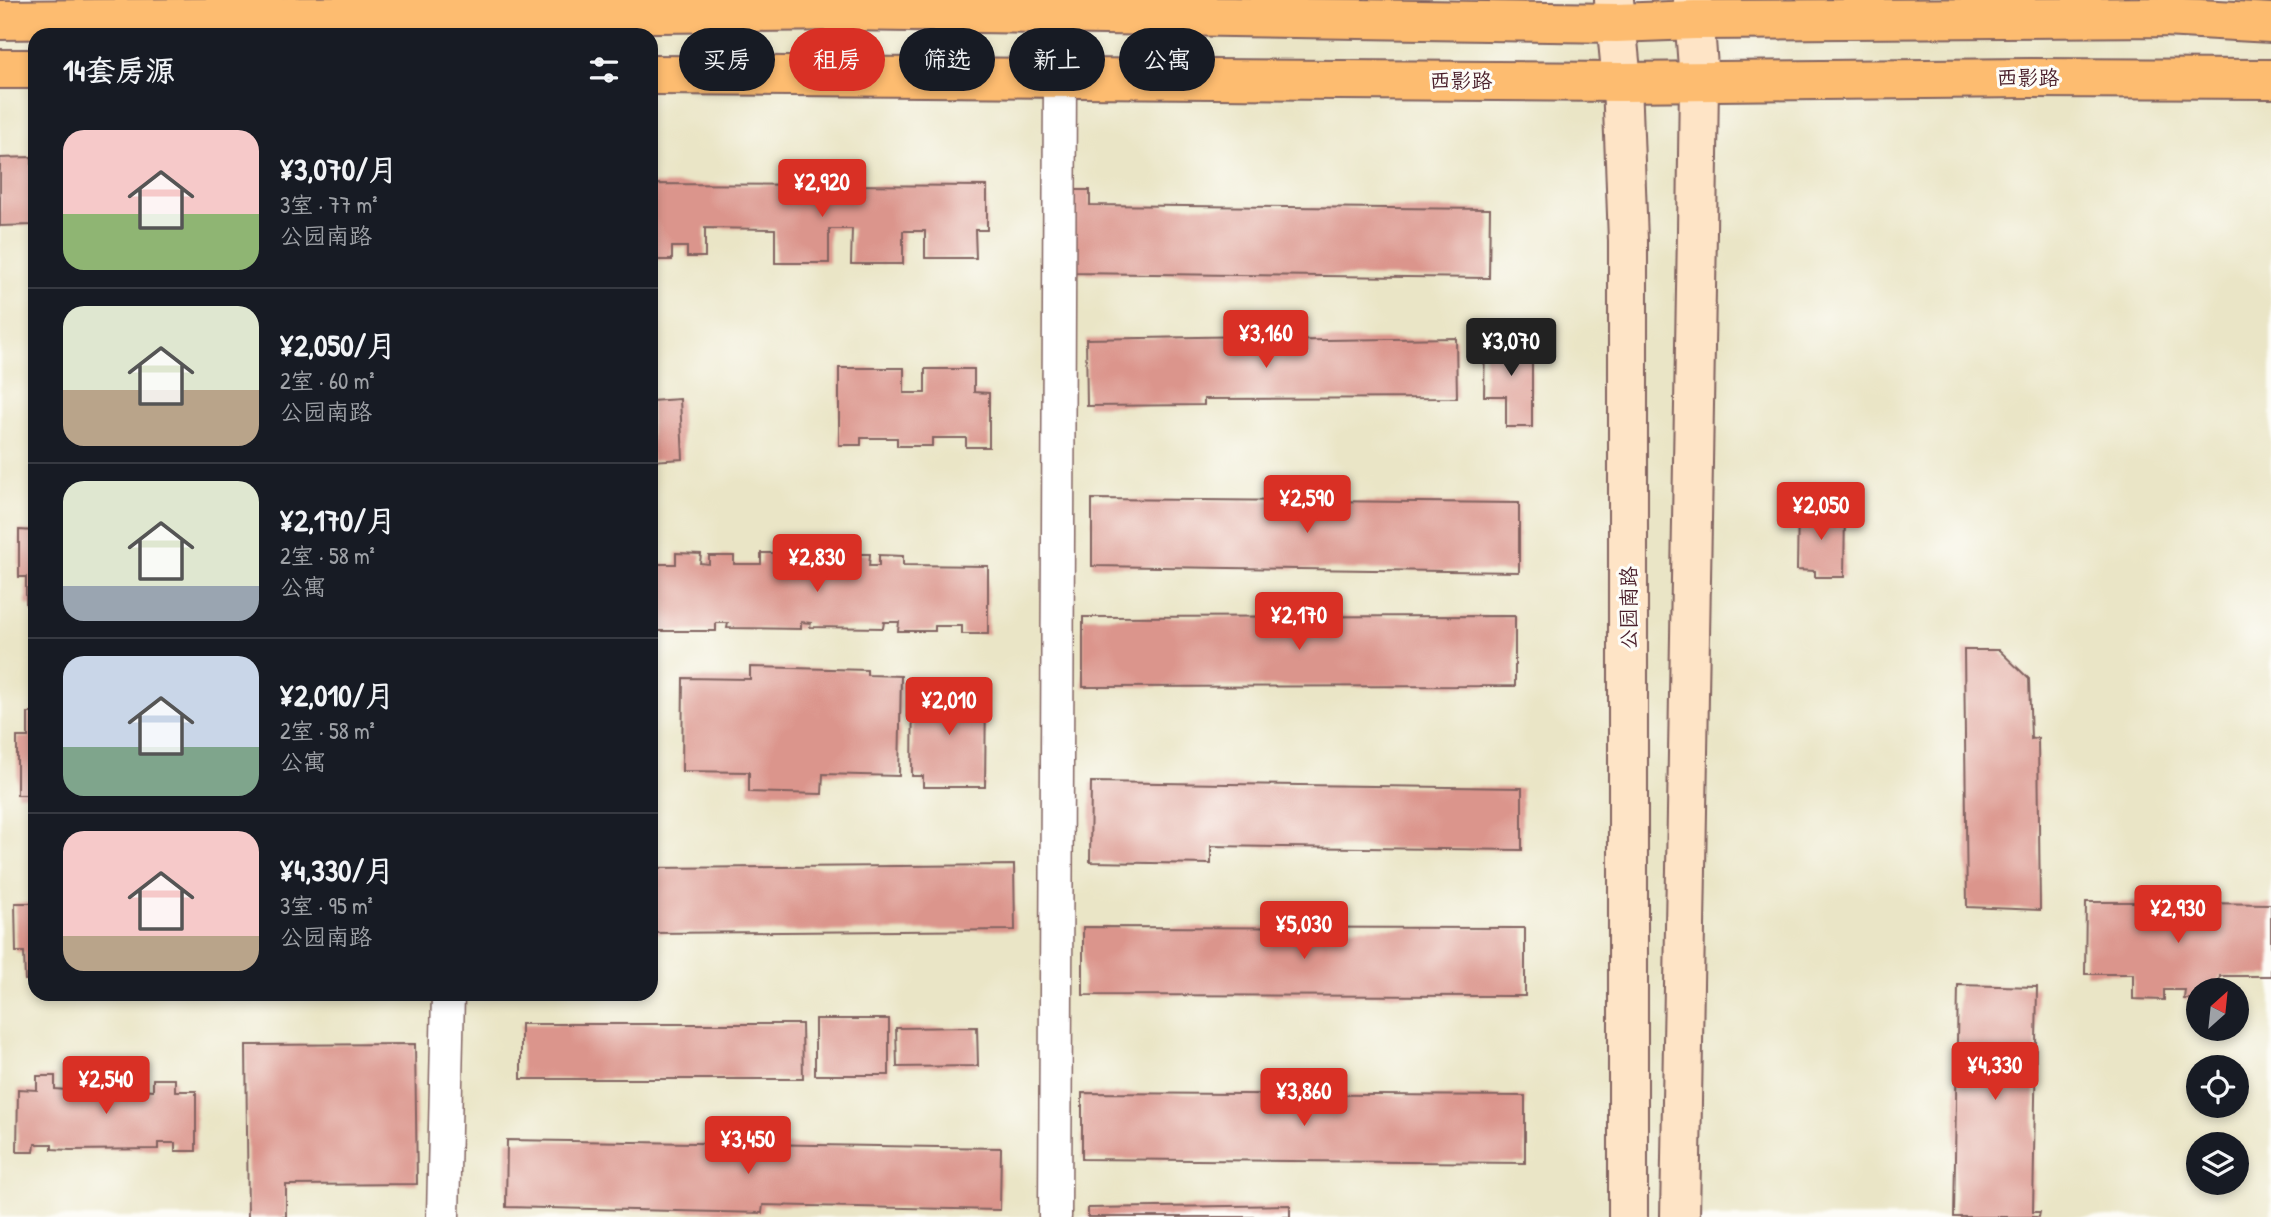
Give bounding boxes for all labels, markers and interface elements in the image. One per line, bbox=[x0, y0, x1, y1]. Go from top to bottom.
chip: 买房 bbox=[679, 28, 775, 91]
chip: 租房 bbox=[789, 28, 885, 91]
chip: 筛选 bbox=[899, 28, 995, 91]
chip: 新上 bbox=[1009, 28, 1105, 91]
chip: 公寓 bbox=[1119, 28, 1215, 91]
text: 14套房源 bbox=[63, 50, 175, 90]
icon: filters bbox=[585, 51, 623, 89]
street label: 西影路 bbox=[1997, 63, 2060, 92]
street label: 西影路 bbox=[1430, 66, 1493, 95]
text: ¥3,070/月 bbox=[280, 149, 398, 189]
icon: home bbox=[119, 158, 203, 242]
pin: ¥2,920 bbox=[765, 160, 879, 219]
text: ¥2,920 bbox=[794, 166, 850, 197]
text: 3室 · 77 m² bbox=[280, 189, 377, 220]
text: 公园南路 bbox=[280, 220, 372, 251]
pin: ¥3,160 bbox=[1209, 310, 1323, 370]
text: ¥3,160 bbox=[1239, 317, 1293, 348]
pin: ¥3,070 bbox=[1454, 318, 1568, 378]
text: ¥2,050/月 bbox=[280, 325, 396, 365]
text: ¥3,070 bbox=[1482, 325, 1540, 356]
icon: home bbox=[119, 334, 203, 418]
text: 2室 · 60 m² bbox=[280, 365, 375, 396]
text: 公园南路 bbox=[280, 396, 372, 427]
pin: ¥2,590 bbox=[1250, 476, 1364, 535]
text: ¥2,590 bbox=[1280, 482, 1334, 513]
pin: ¥2,050 bbox=[1764, 482, 1878, 542]
text: ¥2,050 bbox=[1793, 489, 1849, 520]
text: ¥2,170/月 bbox=[280, 500, 396, 540]
icon: home bbox=[119, 509, 203, 593]
pin: ¥2,830 bbox=[760, 534, 874, 594]
text: 2室 · 58 m² bbox=[280, 540, 375, 571]
text: ¥2,830 bbox=[789, 541, 845, 572]
street label: 公园南路 bbox=[1614, 566, 1643, 650]
text: 公寓 bbox=[280, 571, 326, 602]
pin: ¥2,170 bbox=[1242, 592, 1356, 652]
text: ¥2,170 bbox=[1271, 599, 1327, 630]
text: ¥2,010/月 bbox=[280, 675, 394, 715]
pin: ¥2,010 bbox=[892, 678, 1006, 737]
icon: home bbox=[119, 684, 203, 768]
text: ¥2,010 bbox=[921, 684, 977, 715]
text: 2室 · 58 m² bbox=[280, 715, 375, 746]
text: 公寓 bbox=[280, 746, 326, 777]
text: ¥4,330/月 bbox=[280, 850, 394, 890]
icon: home bbox=[119, 859, 203, 943]
pin: ¥2,930 bbox=[2121, 886, 2235, 945]
text: 3室 · 95 m² bbox=[280, 890, 373, 921]
text: ¥2,930 bbox=[2150, 892, 2206, 923]
pin: ¥5,030 bbox=[1247, 902, 1361, 961]
text: ¥5,030 bbox=[1276, 908, 1332, 939]
text: 公园南路 bbox=[280, 921, 372, 952]
north arrow bbox=[2186, 978, 2249, 1041]
map controls bbox=[2186, 978, 2249, 1195]
pin: ¥4,330 bbox=[1938, 1042, 2052, 1102]
text: ¥4,330 bbox=[1968, 1049, 2022, 1080]
button: locate bbox=[2186, 1055, 2249, 1118]
pin: ¥2,540 bbox=[49, 1056, 163, 1116]
text: ¥2,540 bbox=[79, 1063, 133, 1094]
pin: ¥3,860 bbox=[1247, 1068, 1361, 1128]
text: ¥3,860 bbox=[1276, 1075, 1332, 1106]
pin: ¥3,450 bbox=[691, 1116, 805, 1176]
text: ¥3,450 bbox=[721, 1123, 775, 1154]
button: layers bbox=[2186, 1132, 2249, 1195]

